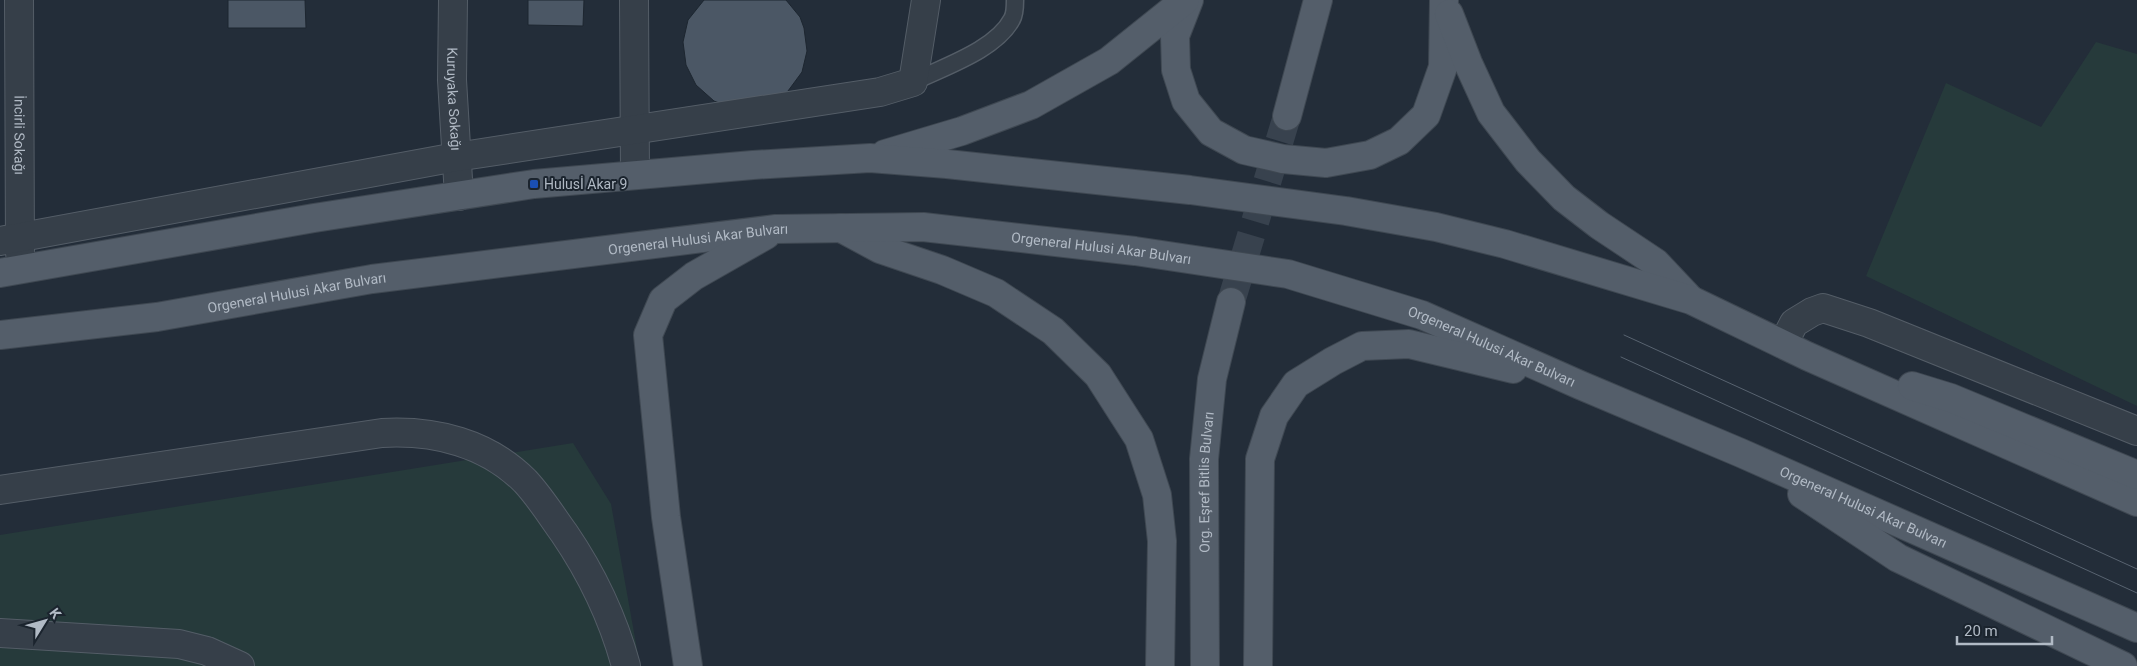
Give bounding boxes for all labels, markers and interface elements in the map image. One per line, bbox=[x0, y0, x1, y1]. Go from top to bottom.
street label: Kuruyaka Sokağı bbox=[444, 47, 464, 151]
street label: İncirli Sokağı bbox=[11, 95, 28, 175]
place label: Hulusİ Akar 9 bbox=[544, 176, 627, 192]
marker: Hulusİ Akar 9 bbox=[528, 178, 540, 190]
street label: Orgeneral Hulusi Akar Bulvarı bbox=[607, 221, 788, 258]
street label: Orgeneral Hulusi Akar Bulvarı bbox=[1010, 229, 1192, 267]
street label: Orgeneral Hulusi Akar Bulvarı bbox=[206, 269, 387, 316]
street label: Orgeneral Hulusi Akar Bulvarı bbox=[1406, 303, 1578, 390]
street label: Org. Eşref Bitlis Bulvarı bbox=[1196, 411, 1217, 553]
street label: Orgeneral Hulusi Akar Bulvarı bbox=[1777, 463, 1949, 551]
north arrow bbox=[20, 596, 70, 646]
text: K bbox=[46, 605, 65, 622]
scale bar bbox=[1957, 614, 2052, 646]
text: 20 m bbox=[1964, 622, 1998, 640]

